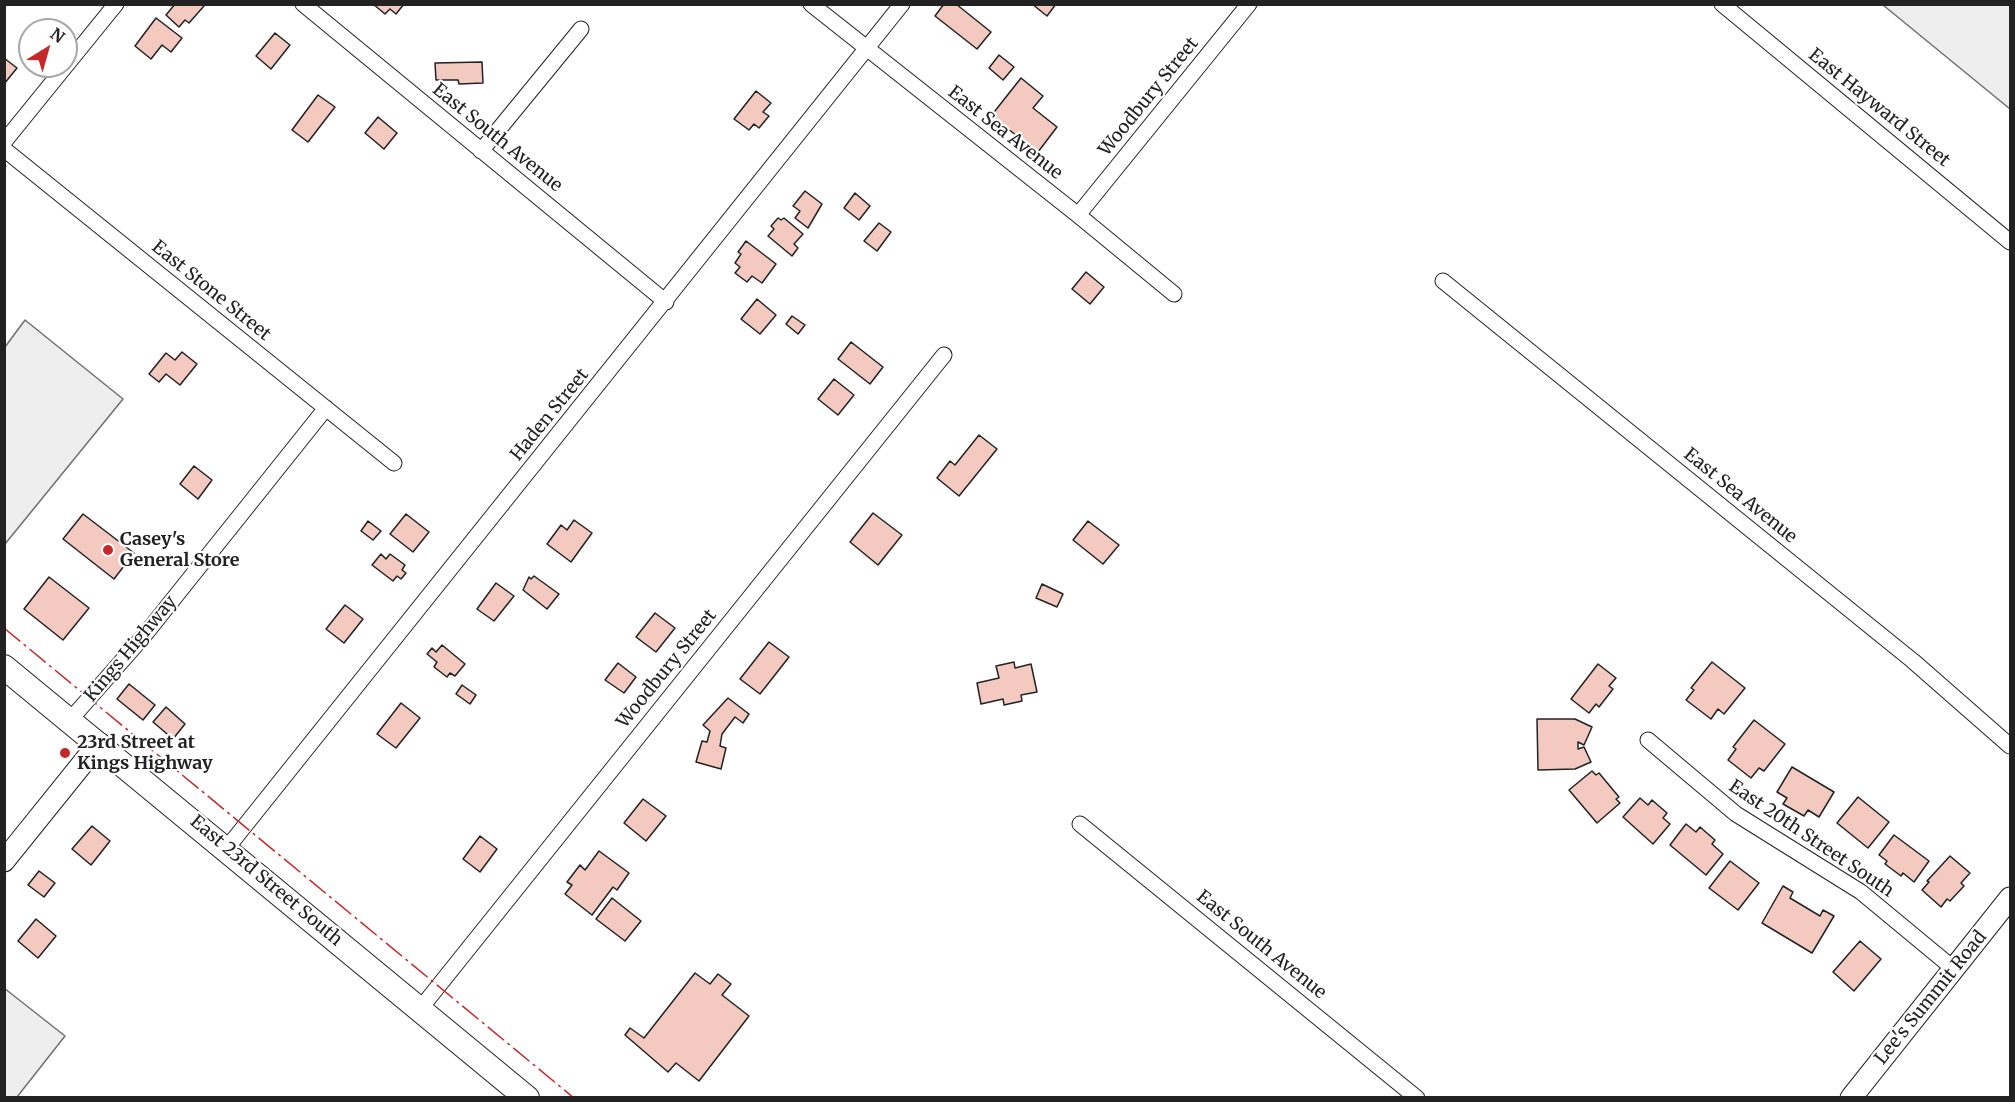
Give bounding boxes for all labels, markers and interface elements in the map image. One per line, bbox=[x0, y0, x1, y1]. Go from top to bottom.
north arrow bbox=[18, 18, 78, 78]
text: N bbox=[47, 23, 69, 47]
street label: Woodbury Street bbox=[1095, 33, 1203, 161]
street label: East Hayward Street bbox=[1804, 44, 1954, 172]
street label: East South Avenue bbox=[428, 79, 566, 197]
street label: East Sea Avenue bbox=[943, 82, 1067, 184]
street label: East Stone Street bbox=[147, 236, 275, 346]
street label: Haden Street bbox=[506, 365, 594, 465]
street label: East Sea Avenue bbox=[1679, 444, 1801, 548]
place label: Casey's General Store bbox=[120, 529, 240, 572]
marker: Casey's General Store bbox=[101, 543, 115, 557]
street label: Kings Highway bbox=[80, 592, 182, 706]
street label: Woodbury Street bbox=[613, 605, 721, 733]
place label: 23rd Street at Kings Highway bbox=[77, 732, 213, 774]
marker: 23rd Street at Kings Highway bbox=[58, 746, 72, 760]
street label: East 20th Street South bbox=[1725, 776, 1897, 902]
street label: East 23rd Street South bbox=[186, 811, 346, 951]
street label: East South Avenue bbox=[1192, 886, 1330, 1004]
street label: Lee's Summit Road bbox=[1871, 927, 1991, 1069]

